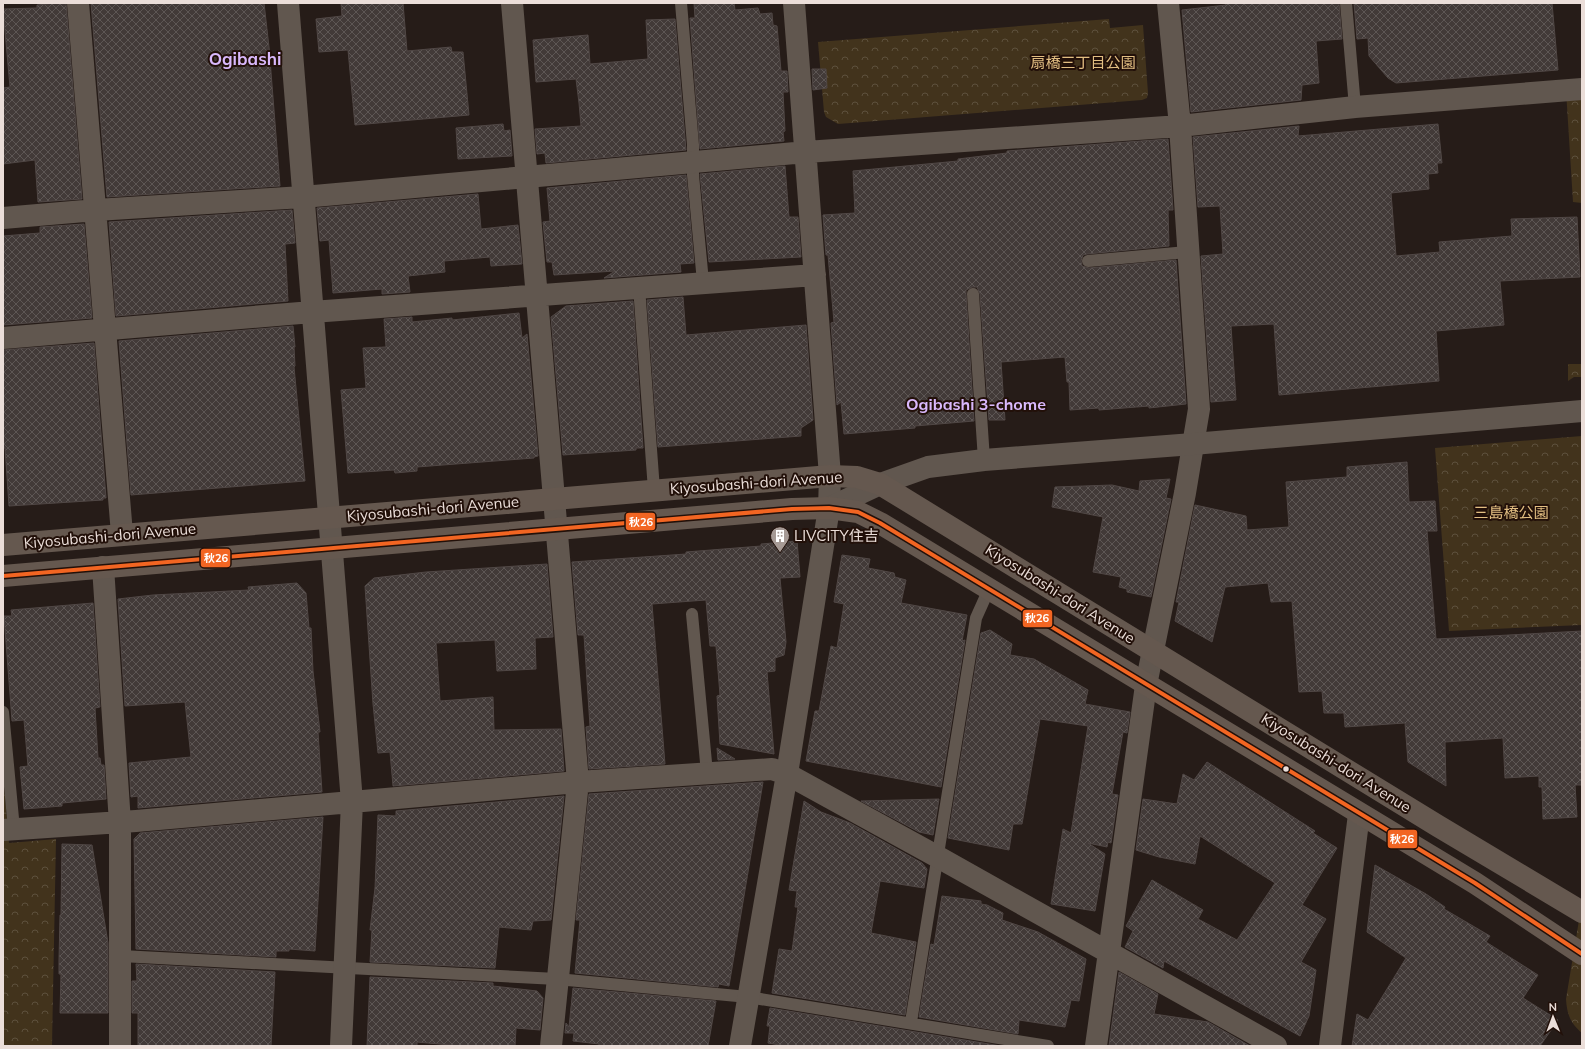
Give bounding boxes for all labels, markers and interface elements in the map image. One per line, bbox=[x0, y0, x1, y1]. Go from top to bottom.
district label: Ogibashi bbox=[209, 48, 281, 69]
park label: 扇橋三丁目公園 bbox=[1030, 53, 1136, 72]
district label: Ogibashi 3-chome bbox=[906, 394, 1046, 414]
street label: Kiyosubashi-dori Avenue bbox=[669, 467, 843, 498]
street label: Kiyosubashi-dori Avenue bbox=[346, 492, 520, 525]
park label: 三島橋公園 bbox=[1473, 503, 1549, 522]
line badge: 秋26 bbox=[625, 512, 656, 531]
text: 秋26 bbox=[629, 515, 653, 529]
street label: Kiyosubashi-dori Avenue bbox=[23, 519, 197, 552]
building icon: LIVCITY住吉 bbox=[769, 525, 791, 553]
place label: LIVCITY住吉 bbox=[794, 526, 879, 545]
street label: Kiyosubashi-dori Avenue bbox=[982, 540, 1139, 647]
line badge: 秋26 bbox=[200, 548, 231, 568]
text: 秋26 bbox=[204, 551, 228, 565]
line badge: 秋26 bbox=[1022, 609, 1053, 628]
text: 秋26 bbox=[1025, 611, 1049, 625]
street label: Kiyosubashi-dori Avenue bbox=[1258, 709, 1415, 816]
unlabelled marker bbox=[1281, 764, 1291, 774]
line badge: 秋26 bbox=[1387, 829, 1418, 849]
text: 秋26 bbox=[1390, 832, 1414, 846]
north arrow bbox=[1533, 997, 1573, 1037]
text: N bbox=[1549, 1000, 1557, 1014]

